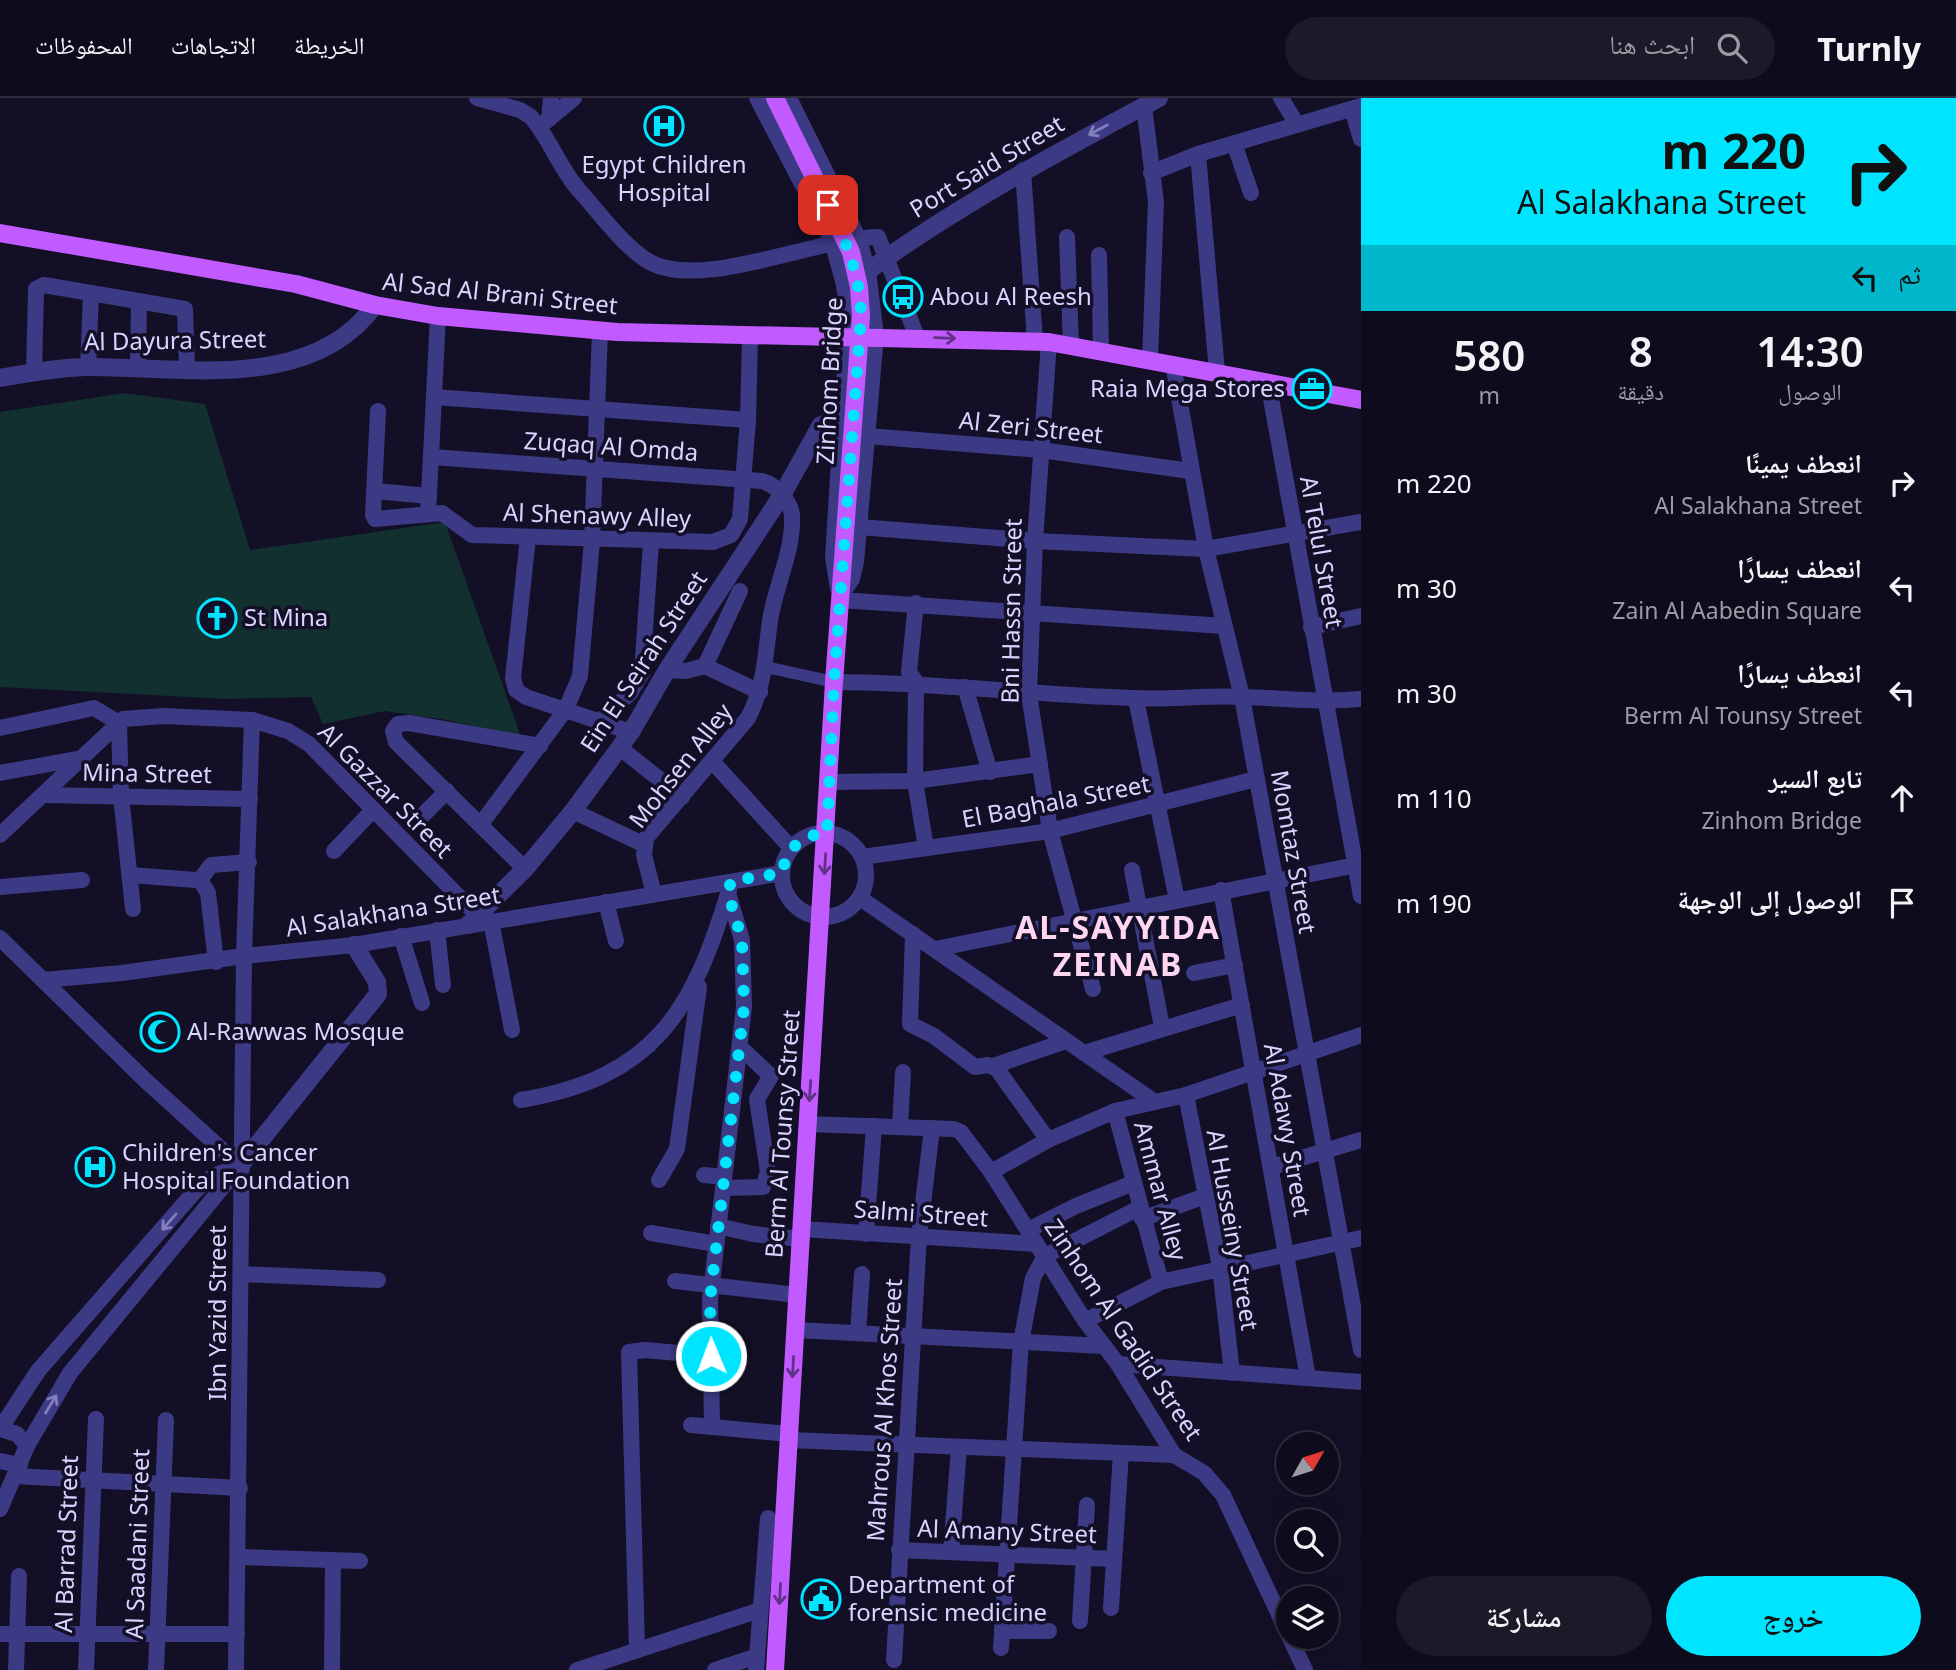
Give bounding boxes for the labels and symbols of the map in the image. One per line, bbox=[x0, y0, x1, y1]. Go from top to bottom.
hospital icon: Egypt Children Hospital bbox=[643, 105, 685, 147]
street label: Port Said Street bbox=[903, 106, 1070, 225]
one-way arrow bbox=[1089, 123, 1109, 137]
place label: Egypt Children Hospital bbox=[582, 147, 746, 208]
pin bbox=[798, 175, 858, 235]
street label: Al Sad Al Brani Street bbox=[381, 264, 620, 321]
bus stop icon: Abou Al Reesh bbox=[882, 276, 924, 318]
place label: Abou Al Reesh bbox=[930, 279, 1092, 312]
street label: Zinhom Bridge bbox=[808, 296, 849, 465]
street label: Al Dayura Street bbox=[84, 321, 267, 358]
one-way arrow bbox=[933, 331, 956, 344]
office icon: Raia Mega Stores bbox=[1291, 368, 1333, 410]
place label: Raia Mega Stores bbox=[1090, 371, 1285, 404]
street label: Al Zeri Street bbox=[958, 403, 1105, 450]
street label: Zuqaq Al Omda bbox=[523, 423, 700, 468]
street label: Al Telul Street bbox=[1293, 473, 1352, 630]
street label: Al Shenawy Alley bbox=[503, 495, 692, 534]
street label: Bni Hassn Street bbox=[992, 518, 1029, 704]
street label: Ein El Seirah Street bbox=[572, 564, 714, 758]
church icon: St Mina bbox=[196, 597, 238, 639]
place label: St Mina bbox=[244, 600, 328, 633]
street label: Mohsen Alley bbox=[621, 695, 740, 834]
street label: Al Gazzar Street bbox=[311, 715, 461, 865]
street label: Mina Street bbox=[82, 755, 212, 790]
street label: El Baghala Street bbox=[959, 766, 1153, 835]
street label: Momtaz Street bbox=[1264, 767, 1325, 936]
one-way arrow bbox=[818, 852, 831, 875]
street label: Al Salakhana Street bbox=[283, 877, 503, 944]
district label: AL-SAYYIDA ZEINAB bbox=[1015, 905, 1221, 985]
street label: Berm Al Tounsy Street bbox=[756, 1009, 807, 1259]
mosque icon: Al-Rawwas Mosque bbox=[139, 1011, 181, 1053]
place label: Al-Rawwas Mosque bbox=[187, 1014, 405, 1047]
street label: Al Adawy Street bbox=[1257, 1040, 1320, 1219]
one-way arrow bbox=[803, 1079, 816, 1102]
street label: Ammar Alley bbox=[1127, 1117, 1196, 1265]
street label: Al Husseiny Street bbox=[1200, 1127, 1267, 1333]
place label: Children's Cancer Hospital Foundation bbox=[122, 1135, 350, 1196]
hospital icon: Children's Cancer Hospital Foundation bbox=[74, 1146, 116, 1188]
street label: Salmi Street bbox=[853, 1191, 990, 1234]
one-way arrow bbox=[161, 1212, 177, 1230]
street label: Zinhom Al Gadid Street bbox=[1038, 1212, 1211, 1447]
street label: Ibn Yazid Street bbox=[200, 1225, 233, 1401]
street label: Mahrous Al Khos Street bbox=[858, 1277, 909, 1542]
position arrow bbox=[674, 1319, 748, 1393]
one-way arrow bbox=[786, 1355, 799, 1378]
one-way arrow bbox=[44, 1394, 58, 1414]
north arrow bbox=[1276, 1432, 1339, 1494]
street label: Al Saadani Street bbox=[117, 1448, 156, 1640]
street label: Al Barrad Street bbox=[46, 1454, 85, 1633]
street label: Al Amany Street bbox=[917, 1511, 1098, 1550]
place label: Department of forensic medicine bbox=[848, 1567, 1047, 1628]
public building icon: Department of forensic medicine bbox=[800, 1578, 842, 1620]
one-way arrow bbox=[773, 1583, 786, 1606]

